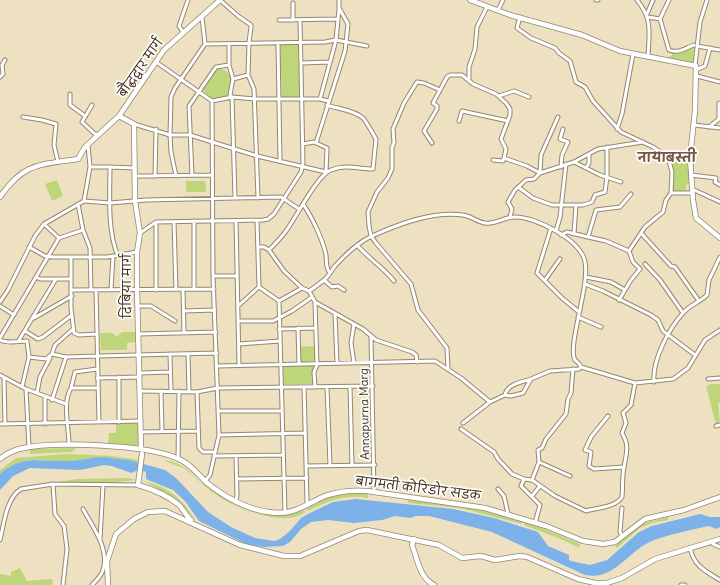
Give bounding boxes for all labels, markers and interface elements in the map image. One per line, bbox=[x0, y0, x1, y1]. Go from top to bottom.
street label: बौद्धद्वार मार्ग bbox=[115, 36, 167, 100]
district label: नायाबस्ती bbox=[638, 150, 696, 166]
street label: दिबिया मार्ग bbox=[121, 254, 135, 318]
street label: Annapurna Marg bbox=[357, 368, 373, 460]
street label: बागमती कोरिडोर सडक bbox=[355, 474, 481, 504]

